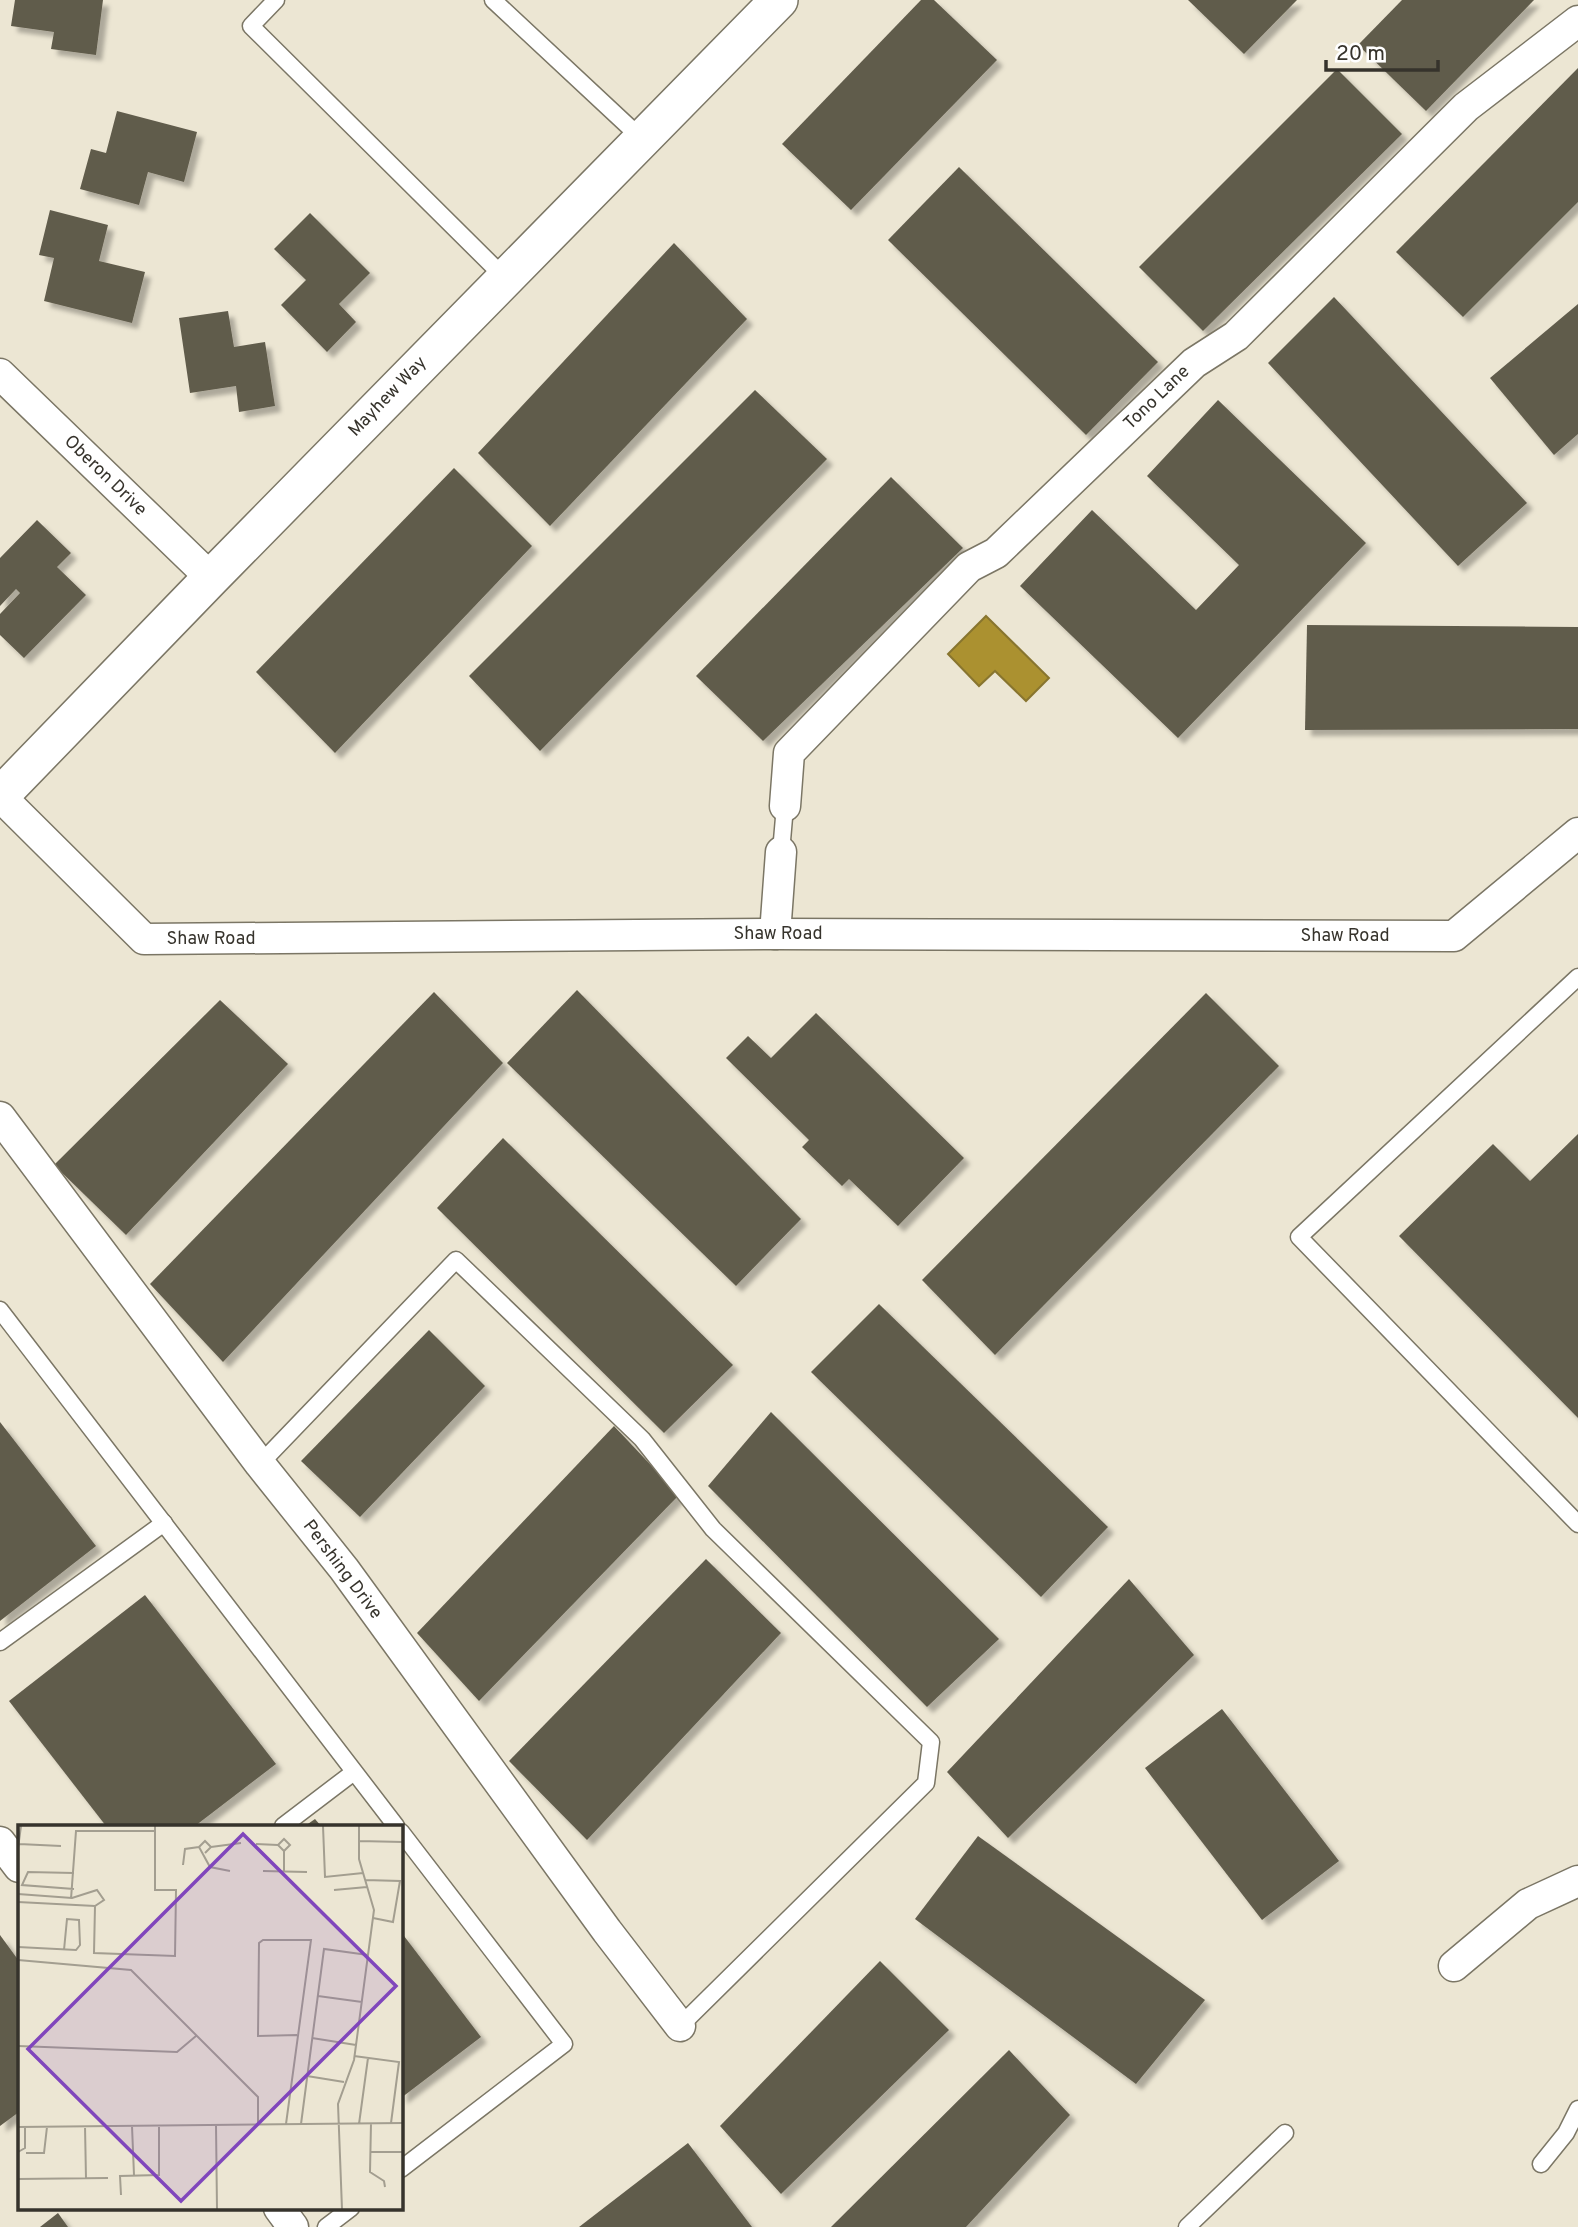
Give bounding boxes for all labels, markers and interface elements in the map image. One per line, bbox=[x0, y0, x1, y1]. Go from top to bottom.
scale bar bbox=[1326, 28, 1438, 72]
text: 20 m bbox=[1336, 41, 1385, 68]
street label: Mayhew Way bbox=[344, 352, 432, 442]
street label: Tono Lane bbox=[1119, 361, 1195, 435]
street label: Oberon Drive bbox=[59, 431, 151, 521]
street label: Shaw Road bbox=[733, 923, 823, 946]
street label: Shaw Road bbox=[1300, 925, 1390, 948]
street label: Shaw Road bbox=[166, 928, 256, 951]
street label: Pershing Drive bbox=[297, 1516, 387, 1624]
inset map bbox=[18, 1825, 402, 2210]

